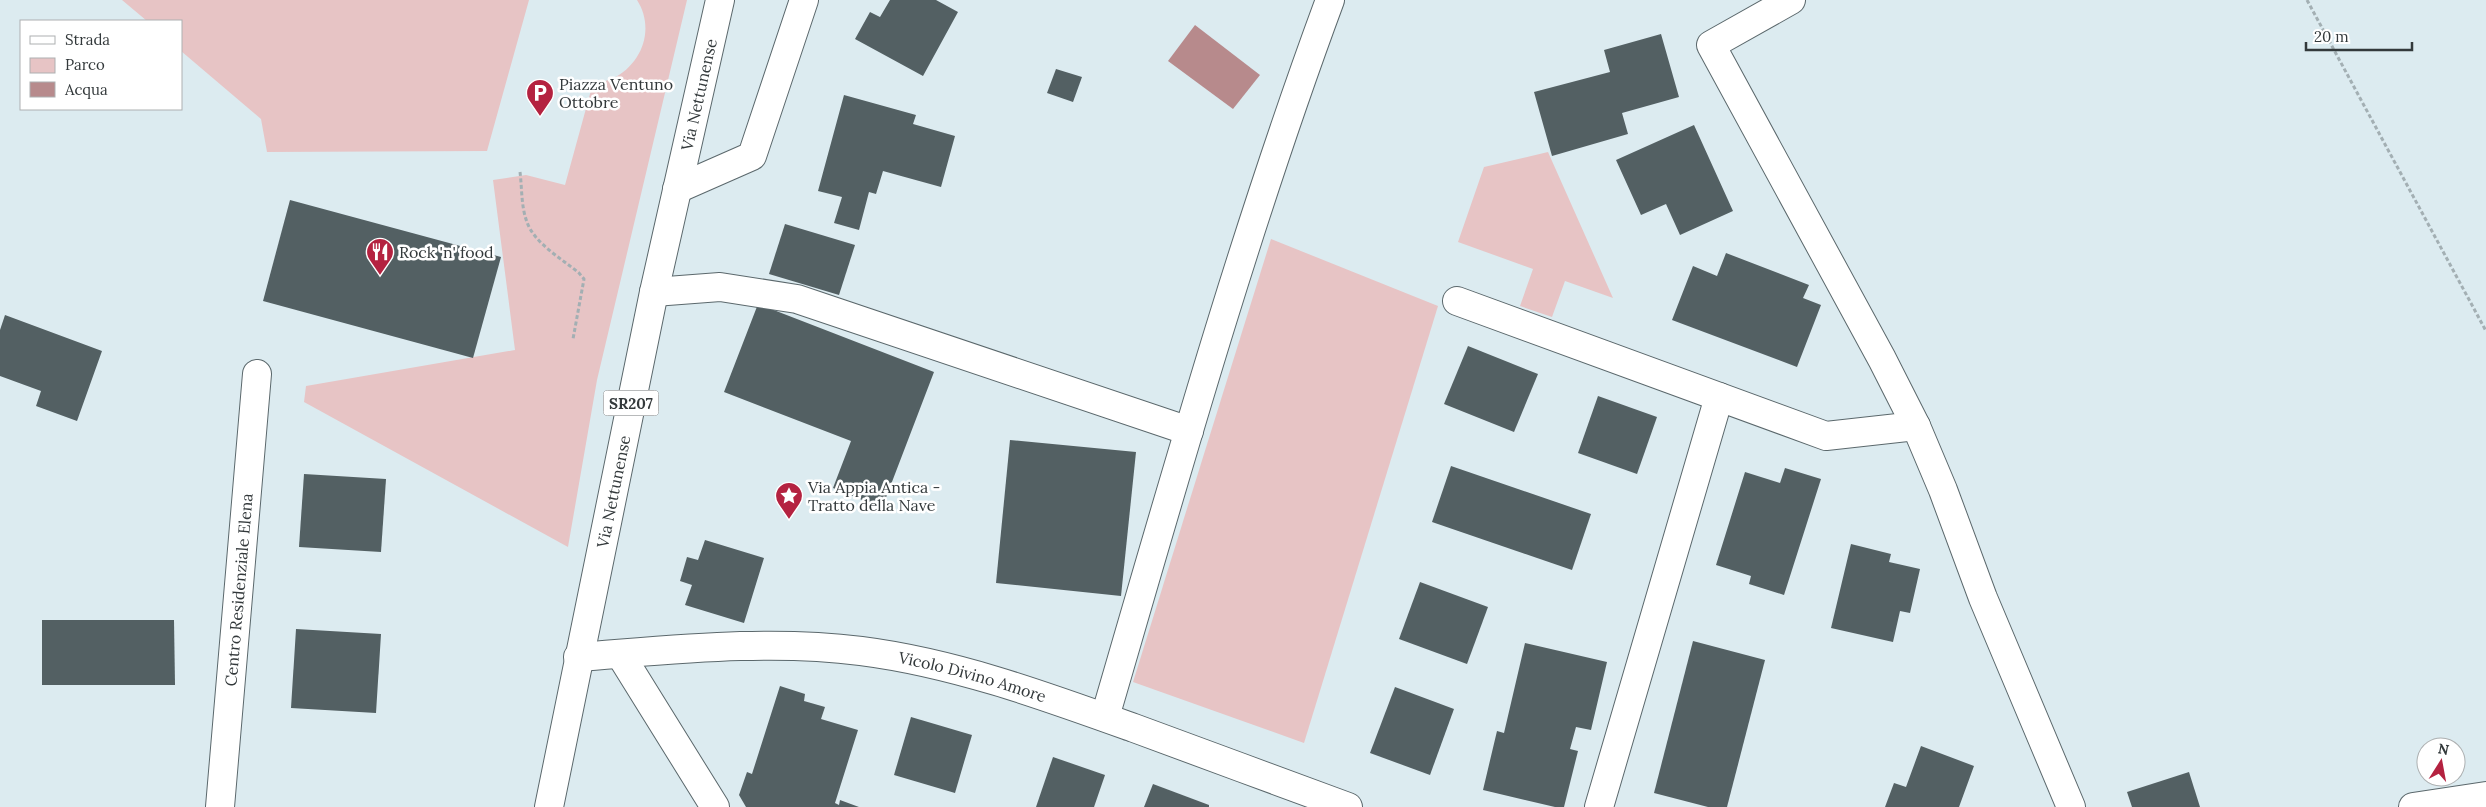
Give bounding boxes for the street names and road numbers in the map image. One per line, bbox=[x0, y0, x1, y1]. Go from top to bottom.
street label: Via Nettunense bbox=[676, 36, 721, 153]
road number: SR207 bbox=[604, 390, 658, 416]
street label: Via Nettunense bbox=[592, 433, 635, 550]
street label: Centro Residenziale Elena bbox=[220, 492, 257, 687]
street label: Vicolo Divino Amore bbox=[896, 647, 1049, 706]

